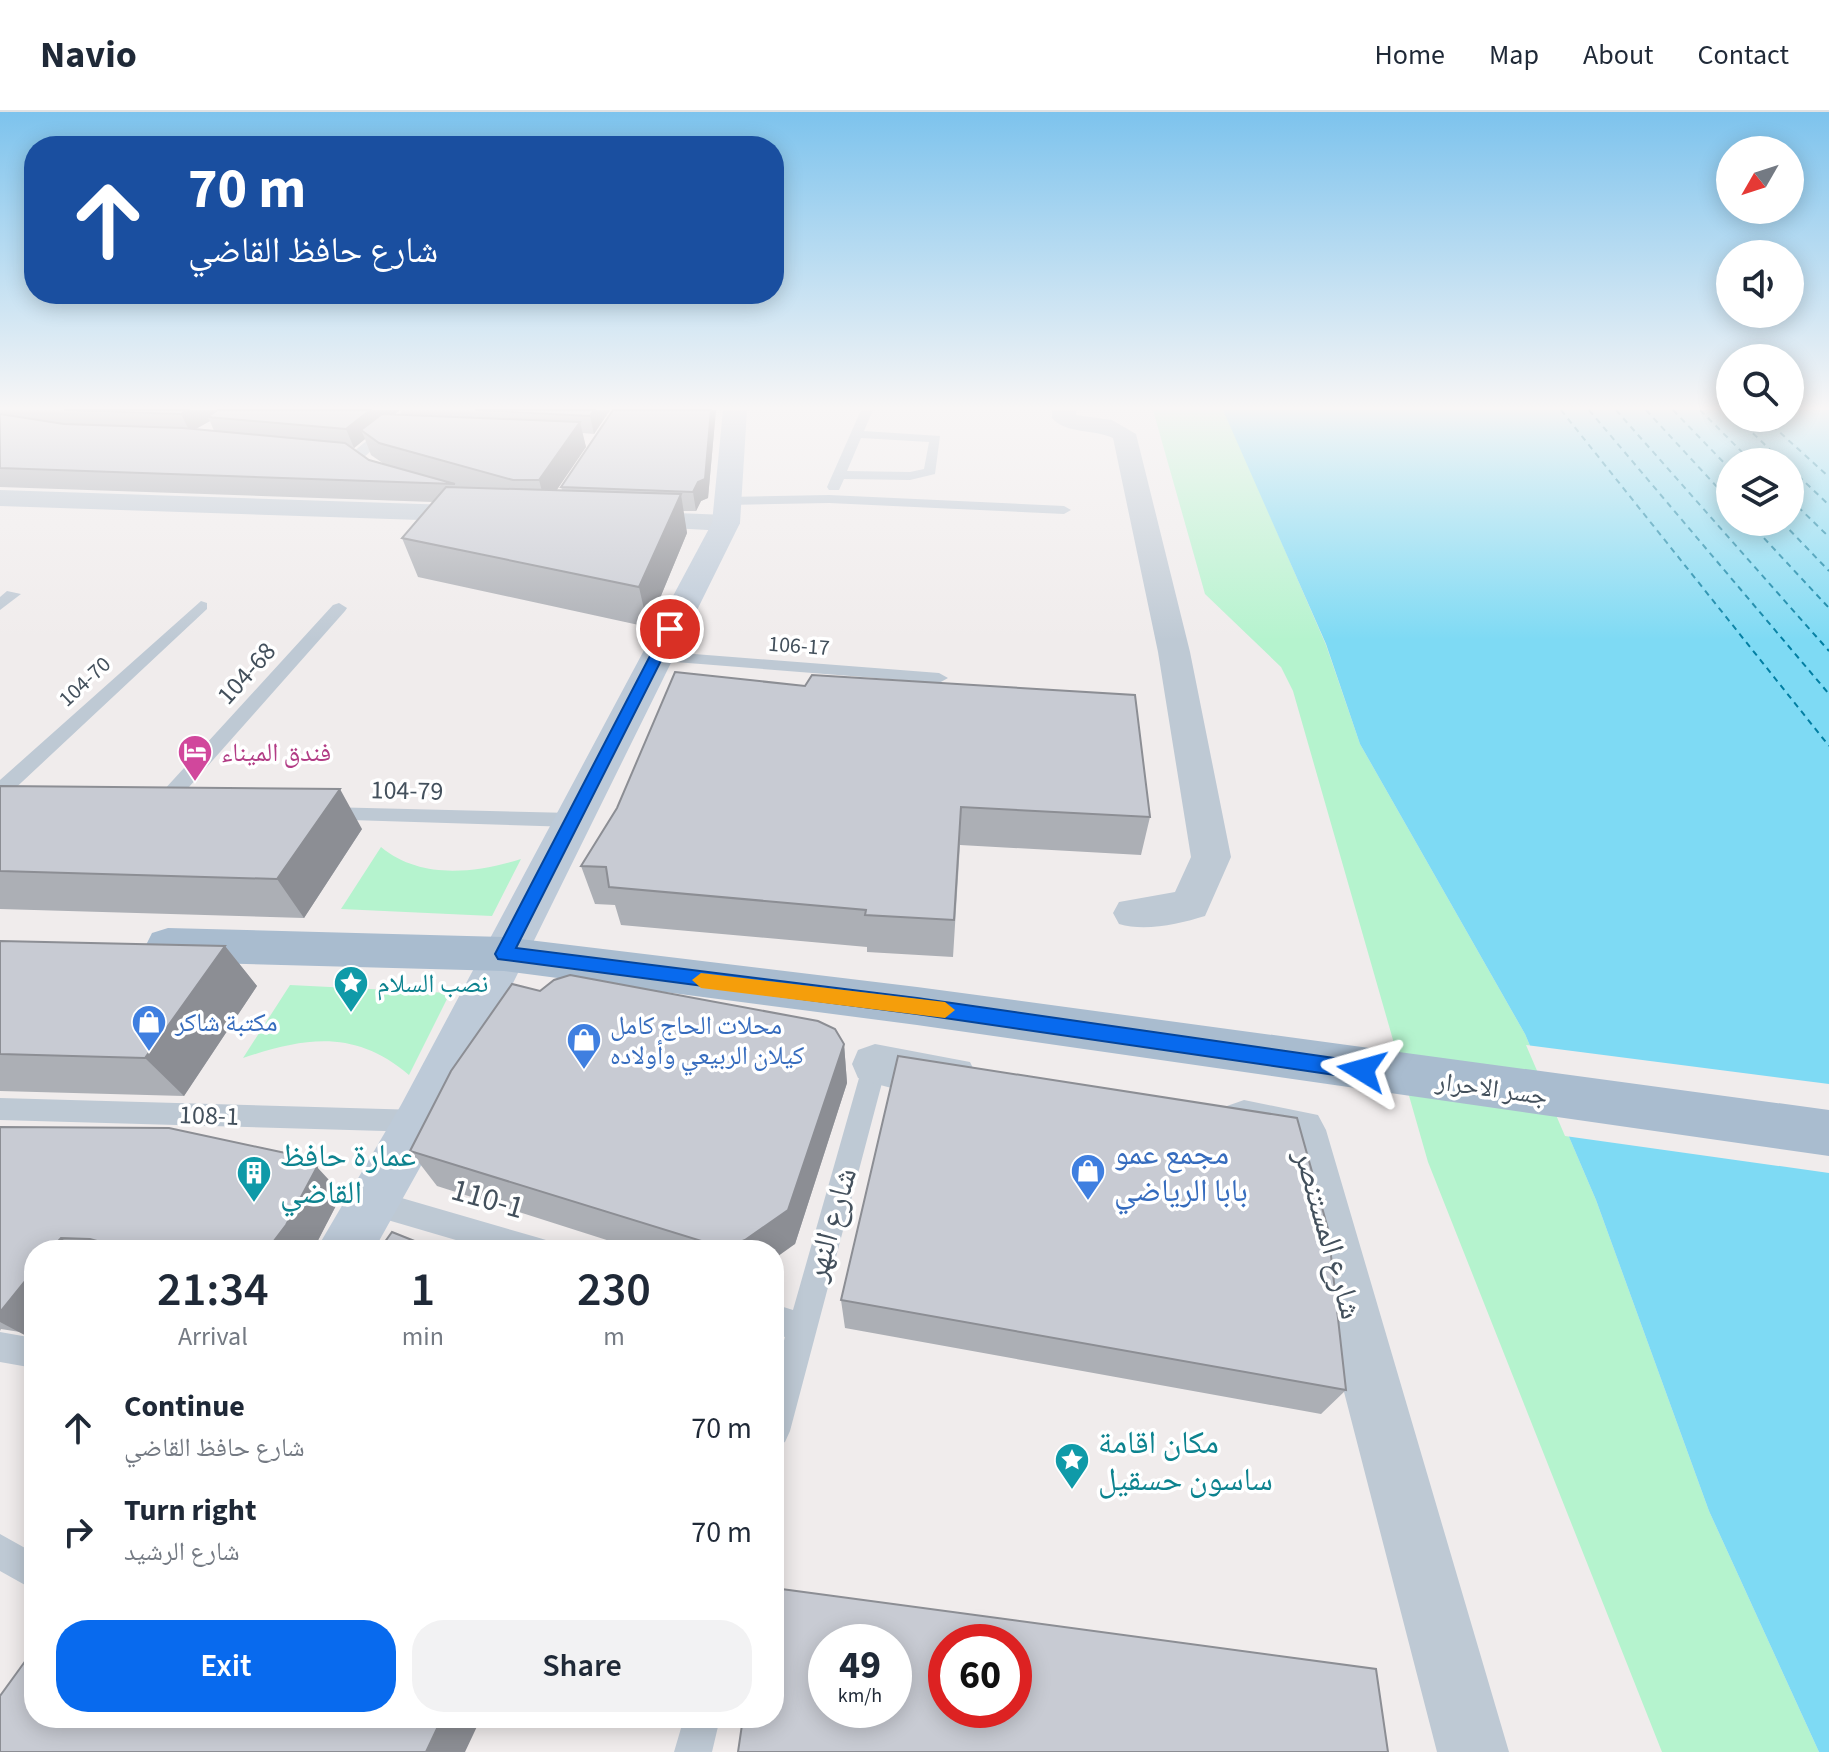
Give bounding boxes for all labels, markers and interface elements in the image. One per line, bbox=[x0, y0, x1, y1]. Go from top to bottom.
text: Navio bbox=[40, 28, 137, 82]
text: Home bbox=[1374, 35, 1445, 75]
text: Map bbox=[1489, 35, 1539, 75]
text: About bbox=[1583, 35, 1654, 75]
text: Contact bbox=[1698, 35, 1789, 75]
north arrow bbox=[1716, 136, 1804, 224]
map controls bbox=[1716, 136, 1804, 536]
text: 70 m bbox=[188, 150, 306, 229]
icon: ahead bbox=[56, 168, 160, 272]
text: شارع حافظ القاضي bbox=[188, 225, 438, 276]
button: sound bbox=[1716, 240, 1804, 328]
button: search bbox=[1716, 344, 1804, 432]
button: layers bbox=[1716, 448, 1804, 536]
pin bbox=[636, 595, 704, 663]
icon: arrive bbox=[648, 607, 692, 651]
street label: 106-17 bbox=[767, 628, 831, 664]
street label: 104-68 bbox=[208, 634, 284, 713]
street label: 104-70 bbox=[51, 649, 118, 714]
hotel icon: فندق الميناء bbox=[176, 733, 214, 783]
place label: فندق الميناء bbox=[221, 734, 331, 771]
street label: 104-79 bbox=[370, 771, 444, 810]
place icon: نصب السلام bbox=[332, 964, 370, 1014]
place label: نصب السلام bbox=[377, 965, 488, 1002]
shop icon: مكتبة شاكر bbox=[130, 1003, 168, 1053]
place label: مكتبة شاكر bbox=[174, 1004, 278, 1041]
place label: محلات الحاج كامل كيلان الربيعي وأولاده bbox=[610, 1007, 805, 1076]
shop icon: محلات الحاج كامل كيلان الربيعي وأولاده bbox=[565, 1021, 603, 1071]
position arrow bbox=[1320, 1028, 1404, 1112]
street label: جسر الاحرار bbox=[1433, 1062, 1550, 1115]
street label: 108-1 bbox=[178, 1096, 240, 1135]
place label: مجمع عمو بابا الرياضي bbox=[1114, 1131, 1248, 1215]
place label: عمارة حافظ القاضي bbox=[280, 1133, 416, 1217]
street label: شارع المستنصر bbox=[1282, 1143, 1374, 1325]
shop icon: مجمع عمو بابا الرياضي bbox=[1069, 1152, 1107, 1202]
building icon: عمارة حافظ القاضي bbox=[235, 1154, 273, 1204]
street label: شارع النهر bbox=[793, 1162, 869, 1287]
street label: 110-1 bbox=[446, 1167, 529, 1231]
text: 21:34 bbox=[157, 1256, 269, 1324]
text: 1 bbox=[411, 1256, 435, 1324]
text: 230 bbox=[577, 1256, 651, 1324]
text: Arrival bbox=[178, 1318, 248, 1355]
text: min bbox=[402, 1318, 444, 1355]
text: m bbox=[603, 1318, 625, 1355]
text: Continue bbox=[124, 1385, 245, 1428]
icon: ahead bbox=[56, 1406, 100, 1450]
text: 70 m bbox=[691, 1407, 752, 1450]
place label: مكان اقامة ساسون حسقيل bbox=[1098, 1420, 1273, 1503]
text: شارع حافظ القاضي bbox=[124, 1429, 305, 1466]
place icon: مكان اقامة ساسون حسقيل bbox=[1053, 1441, 1091, 1491]
text: Turn right bbox=[124, 1489, 256, 1532]
icon: right bbox=[56, 1510, 100, 1554]
text: 70 m bbox=[691, 1511, 752, 1554]
text: شارع الرشيد bbox=[124, 1533, 240, 1570]
button: Exit bbox=[56, 1620, 396, 1712]
button: Share bbox=[412, 1620, 752, 1712]
speed limit sign: 60 bbox=[928, 1624, 1032, 1728]
text: 49 bbox=[839, 1637, 881, 1694]
text: km/h bbox=[838, 1682, 882, 1710]

